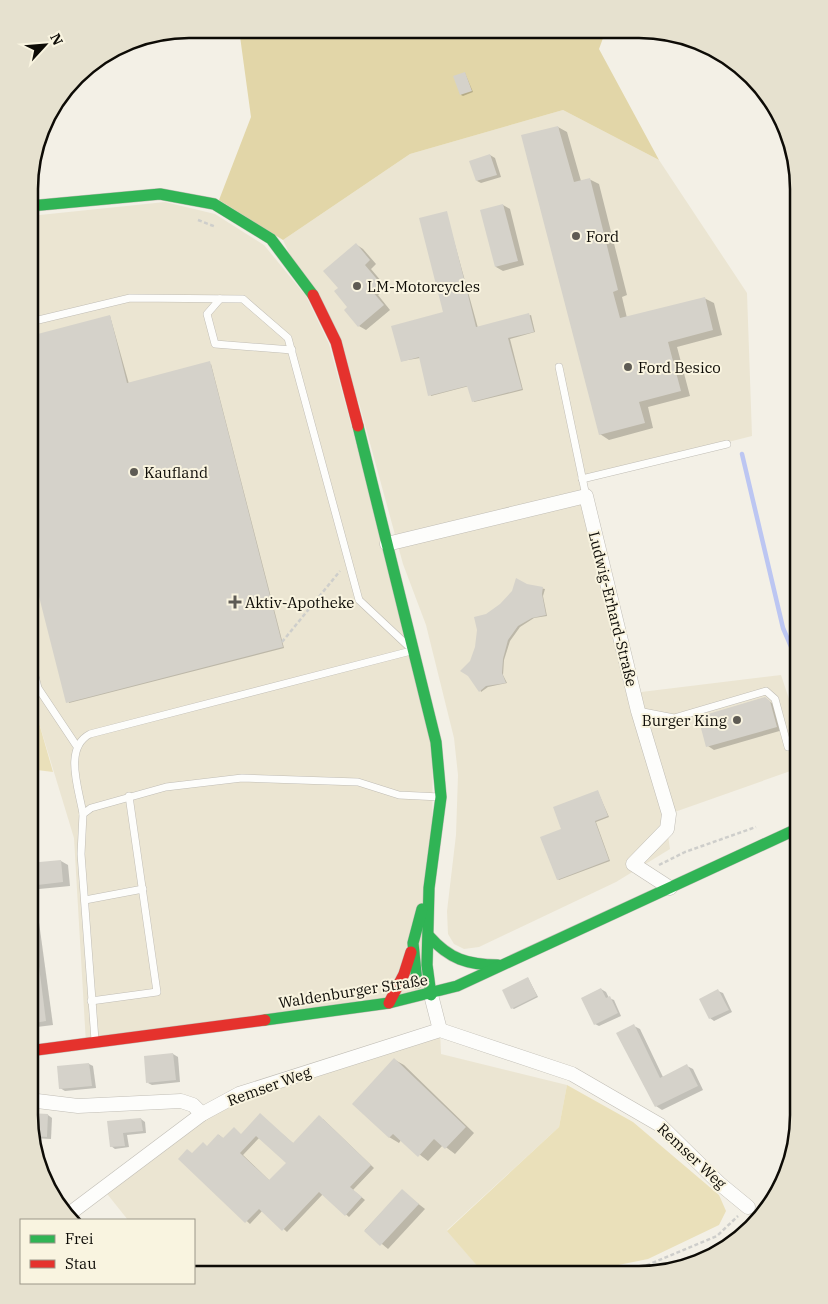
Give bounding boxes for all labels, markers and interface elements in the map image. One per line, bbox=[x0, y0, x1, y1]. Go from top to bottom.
north arrow bbox=[20, 20, 70, 70]
text: N bbox=[46, 30, 67, 48]
place label: Ford bbox=[586, 227, 619, 246]
marker: Ford bbox=[570, 230, 582, 242]
place label: LM-Motorcycles bbox=[367, 277, 480, 296]
marker: LM-Motorcycles bbox=[351, 280, 363, 292]
place label: Ford Besico bbox=[638, 358, 721, 377]
marker: Ford Besico bbox=[622, 361, 634, 373]
place label: Kaufland bbox=[144, 463, 208, 482]
marker: Kaufland bbox=[128, 466, 140, 478]
street label: Ludwig-Erhard-Straße bbox=[585, 529, 641, 689]
place label: Aktiv-Apotheke bbox=[245, 593, 354, 612]
marker: Aktiv-Apotheke bbox=[229, 596, 241, 608]
place label: Burger King bbox=[642, 711, 727, 730]
marker: Burger King bbox=[731, 714, 743, 726]
street label: Waldenburger Straße bbox=[277, 970, 429, 1012]
street label: Remser Weg bbox=[225, 1062, 313, 1110]
street label: Remser Weg bbox=[653, 1119, 731, 1193]
legend bbox=[20, 1219, 195, 1284]
text: Frei bbox=[65, 1229, 94, 1248]
text: Stau bbox=[65, 1254, 97, 1273]

